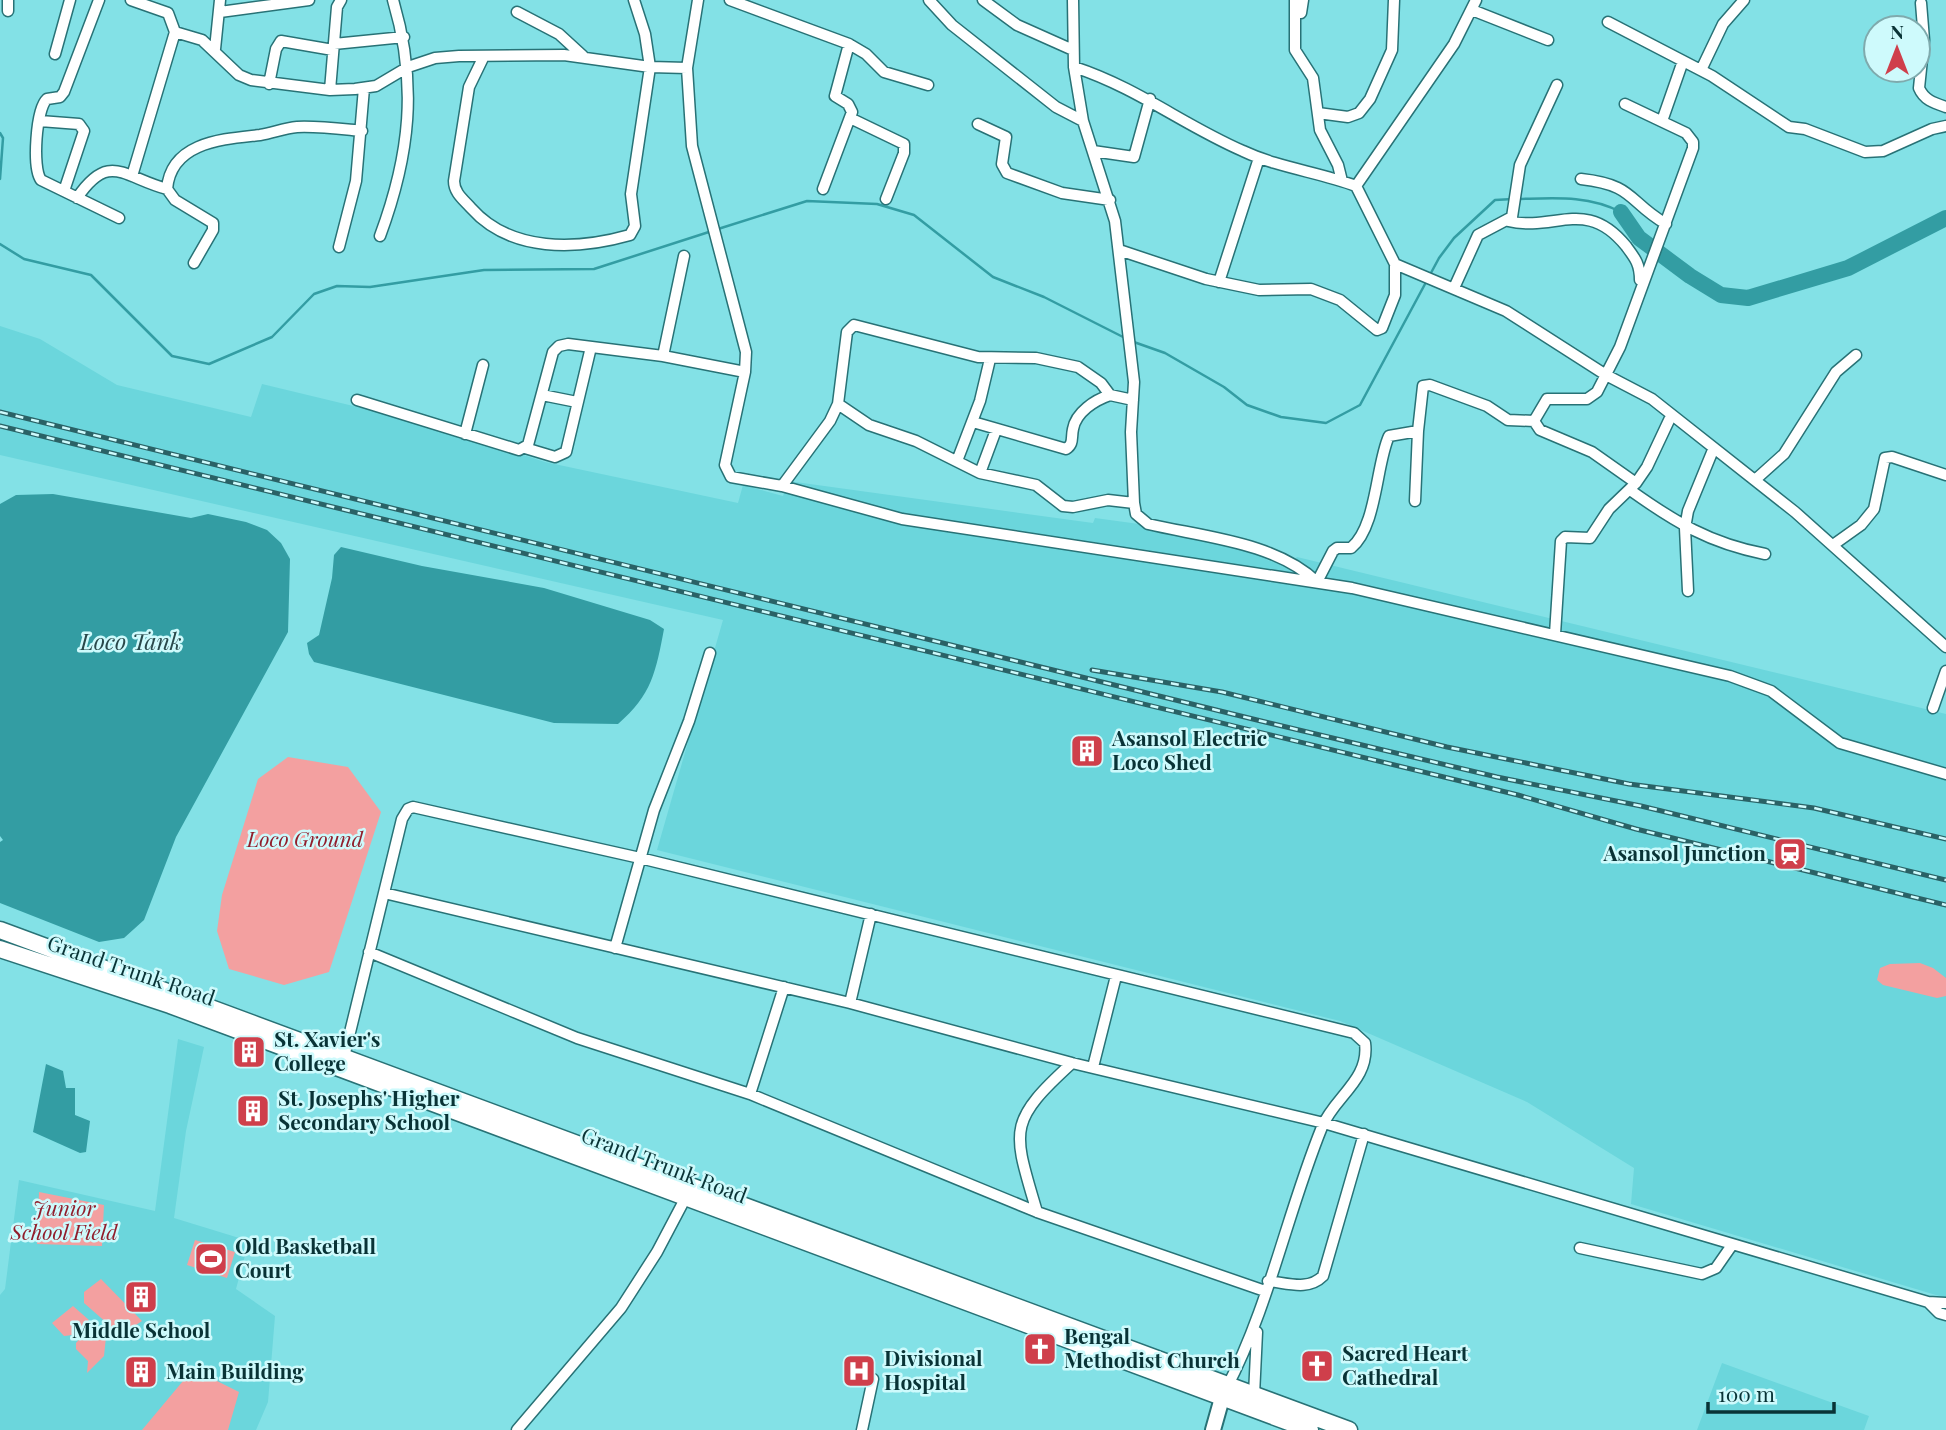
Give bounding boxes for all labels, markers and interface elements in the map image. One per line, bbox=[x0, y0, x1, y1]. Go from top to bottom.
north arrow bbox=[1862, 14, 1932, 84]
text: N bbox=[1890, 18, 1904, 44]
water label: Loco Tank bbox=[79, 625, 182, 656]
place label: Asansol Electric Loco Shed bbox=[1111, 723, 1267, 775]
building icon: Asansol Electric Loco Shed bbox=[1068, 732, 1106, 770]
park label: Loco Ground bbox=[246, 824, 364, 852]
station icon: Asansol Junction bbox=[1771, 835, 1809, 873]
place label: Asansol Junction bbox=[1603, 838, 1766, 866]
street label: Grand Trunk Road bbox=[44, 927, 219, 1011]
place label: St. Xavier's College bbox=[274, 1024, 381, 1076]
building icon: St. Xavier's College bbox=[230, 1033, 268, 1071]
place label: St. Josephs' Higher Secondary School bbox=[278, 1083, 460, 1135]
building icon: St. Josephs' Higher Secondary School bbox=[234, 1092, 272, 1130]
street label: Grand Trunk Road bbox=[578, 1120, 752, 1209]
park label: Junior School Field bbox=[9, 1193, 118, 1245]
place label: Old Basketball Court bbox=[235, 1231, 377, 1283]
sports icon: Old Basketball Court bbox=[192, 1240, 230, 1278]
building icon: Middle School bbox=[122, 1278, 160, 1316]
place label: Middle School bbox=[72, 1315, 211, 1343]
place label: Bengal Methodist Church bbox=[1064, 1321, 1240, 1373]
church icon: Bengal Methodist Church bbox=[1021, 1330, 1059, 1368]
place label: Sacred Heart Cathedral bbox=[1342, 1338, 1469, 1390]
place label: Divisional Hospital bbox=[884, 1343, 983, 1395]
church icon: Sacred Heart Cathedral bbox=[1298, 1347, 1336, 1385]
hospital icon: Divisional Hospital bbox=[840, 1352, 878, 1390]
building icon: Main Building bbox=[122, 1353, 160, 1391]
place label: Main Building bbox=[166, 1356, 304, 1384]
scale bar bbox=[1708, 1370, 1834, 1414]
text: 100 m bbox=[1718, 1379, 1775, 1407]

